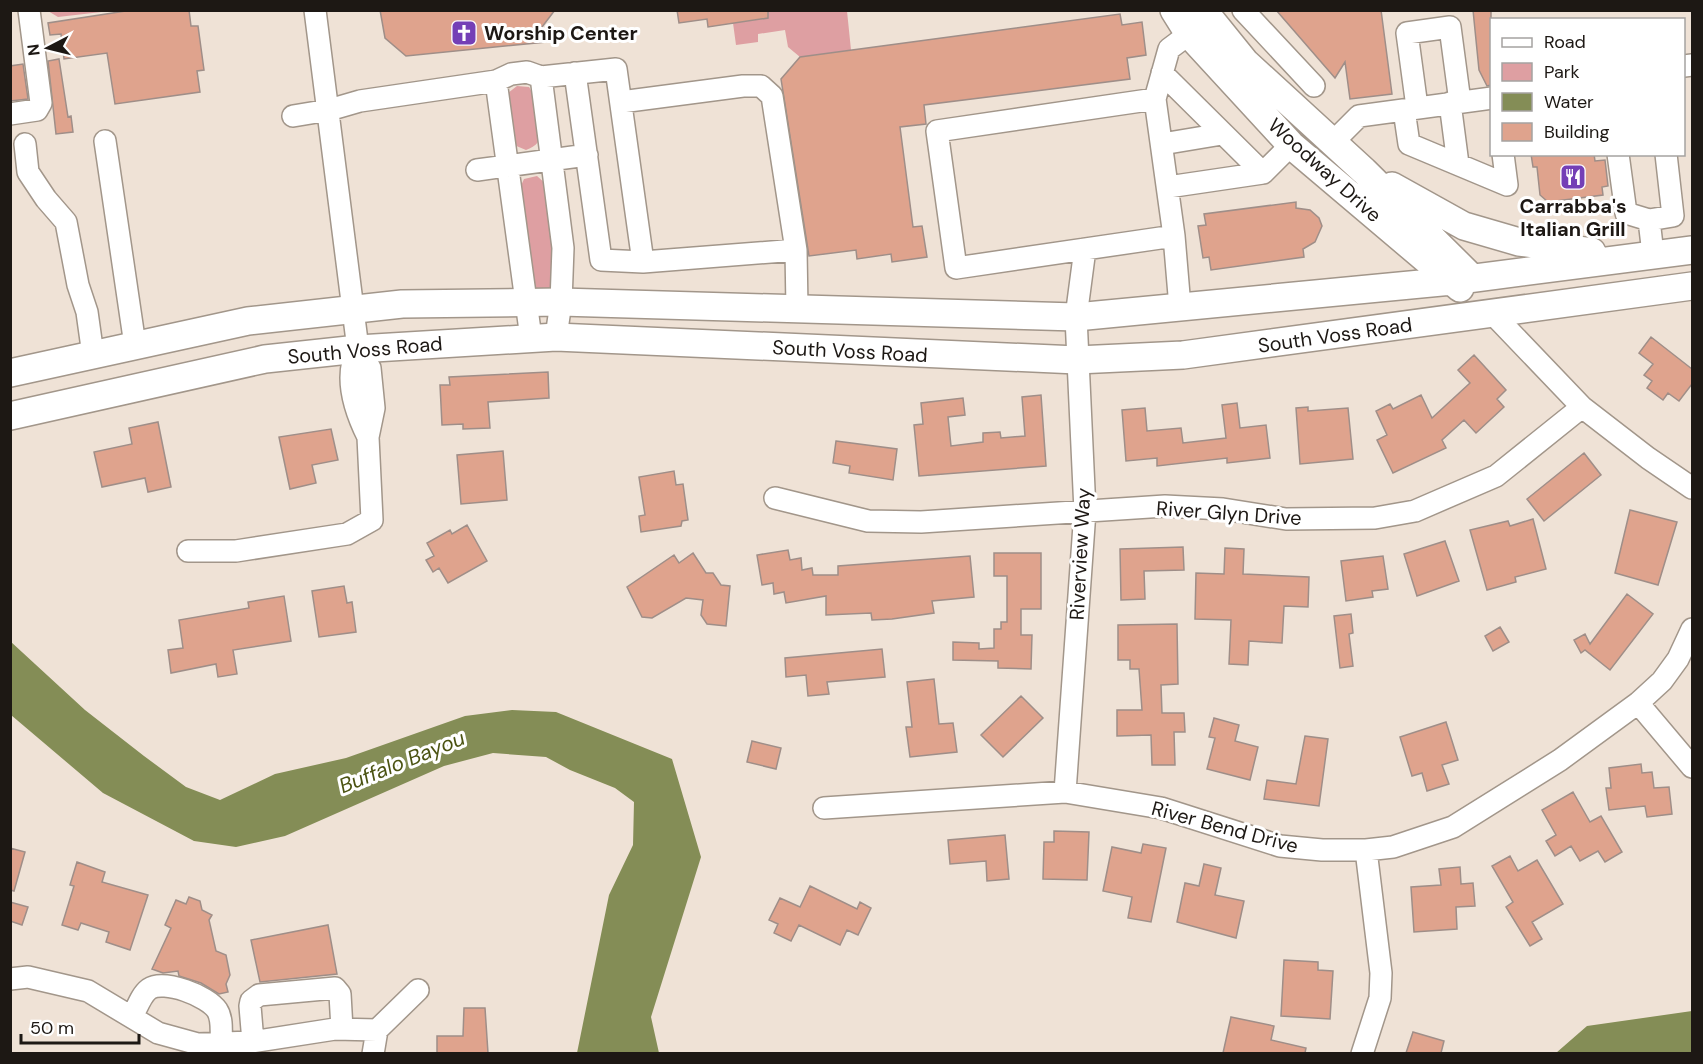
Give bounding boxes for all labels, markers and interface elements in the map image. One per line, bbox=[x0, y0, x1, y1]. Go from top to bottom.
north arrow bbox=[18, 18, 78, 78]
church icon: Worship Center bbox=[449, 18, 479, 48]
legend bbox=[1490, 18, 1685, 156]
place label: Worship Center bbox=[484, 20, 638, 46]
text: Road bbox=[1544, 30, 1586, 54]
text: N bbox=[22, 43, 45, 57]
text: Park bbox=[1544, 60, 1580, 84]
text: Water bbox=[1544, 90, 1594, 114]
street label: Woodway Drive bbox=[1263, 112, 1387, 228]
text: Building bbox=[1544, 120, 1609, 144]
restaurant icon: Carrabba's Italian Grill bbox=[1558, 162, 1588, 192]
place label: Carrabba's Italian Grill bbox=[1519, 193, 1627, 242]
street label: South Voss Road bbox=[1256, 311, 1414, 359]
street label: South Voss Road bbox=[286, 330, 444, 370]
street label: South Voss Road bbox=[772, 334, 928, 368]
street label: Riverview Way bbox=[1064, 487, 1096, 621]
street label: River Glyn Drive bbox=[1155, 495, 1303, 531]
water label: Buffalo Bayou bbox=[335, 724, 469, 800]
street label: River Bend Drive bbox=[1149, 795, 1301, 859]
scale bar bbox=[21, 1007, 140, 1045]
text: 50 m bbox=[30, 1016, 74, 1040]

